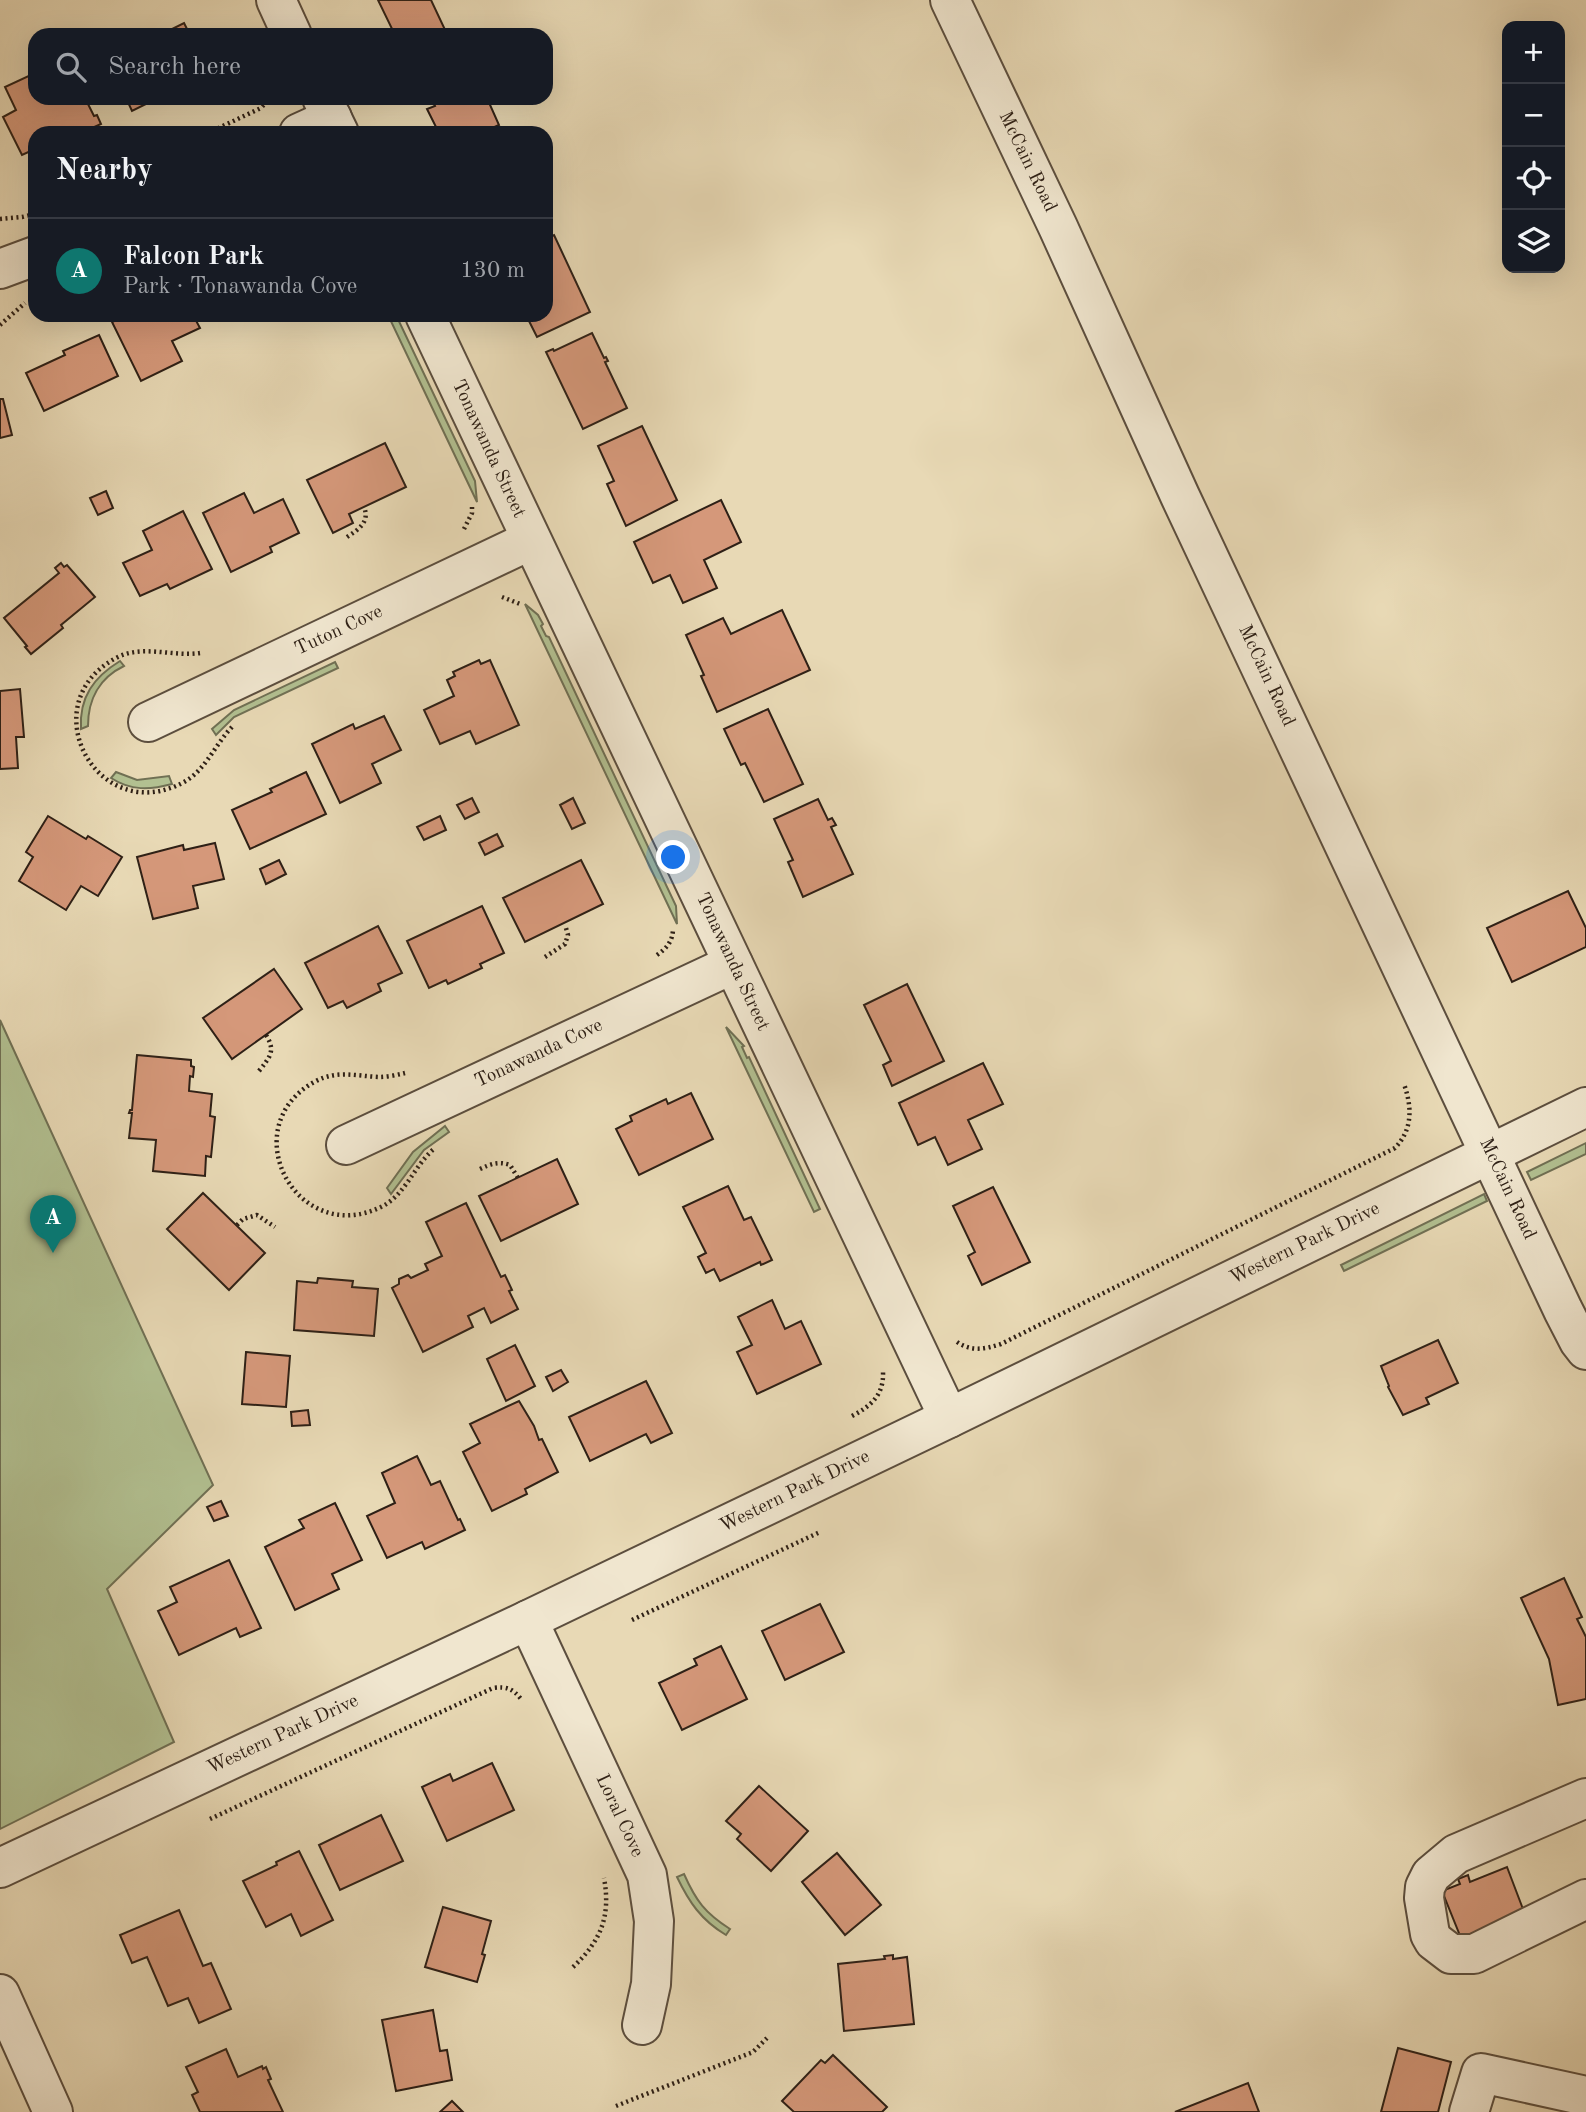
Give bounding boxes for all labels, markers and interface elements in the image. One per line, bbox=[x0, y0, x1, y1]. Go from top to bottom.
map controls bbox=[1502, 21, 1565, 273]
button: + bbox=[1502, 21, 1565, 84]
search box bbox=[28, 28, 553, 105]
icon: search bbox=[52, 48, 90, 86]
text: Search here bbox=[108, 54, 241, 80]
button: − bbox=[1502, 84, 1565, 147]
street label: McCain Road bbox=[994, 109, 1060, 215]
button: locate bbox=[1502, 147, 1565, 210]
text: Nearby bbox=[56, 156, 153, 186]
button: layers bbox=[1502, 210, 1565, 273]
text: Falcon Park bbox=[123, 244, 264, 270]
text: A bbox=[70, 259, 88, 282]
text: 130 m bbox=[460, 259, 525, 282]
text: Park · Tonawanda Cove bbox=[123, 275, 357, 298]
street label: Tonawanda Street bbox=[448, 377, 528, 521]
street label: Tuton Cove bbox=[292, 602, 386, 660]
street label: McCain Road bbox=[1234, 622, 1298, 730]
your location bbox=[656, 840, 690, 874]
street label: Tonawanda Street bbox=[692, 890, 772, 1034]
street label: Tonawanda Cove bbox=[472, 1016, 606, 1092]
street label: McCain Road bbox=[1475, 1135, 1539, 1243]
pin: A bbox=[30, 1195, 76, 1253]
street label: Western Park Drive bbox=[1227, 1199, 1383, 1289]
street label: Western Park Drive bbox=[717, 1447, 873, 1537]
street label: Western Park Drive bbox=[205, 1692, 361, 1778]
street label: Loral Cove bbox=[592, 1772, 646, 1860]

